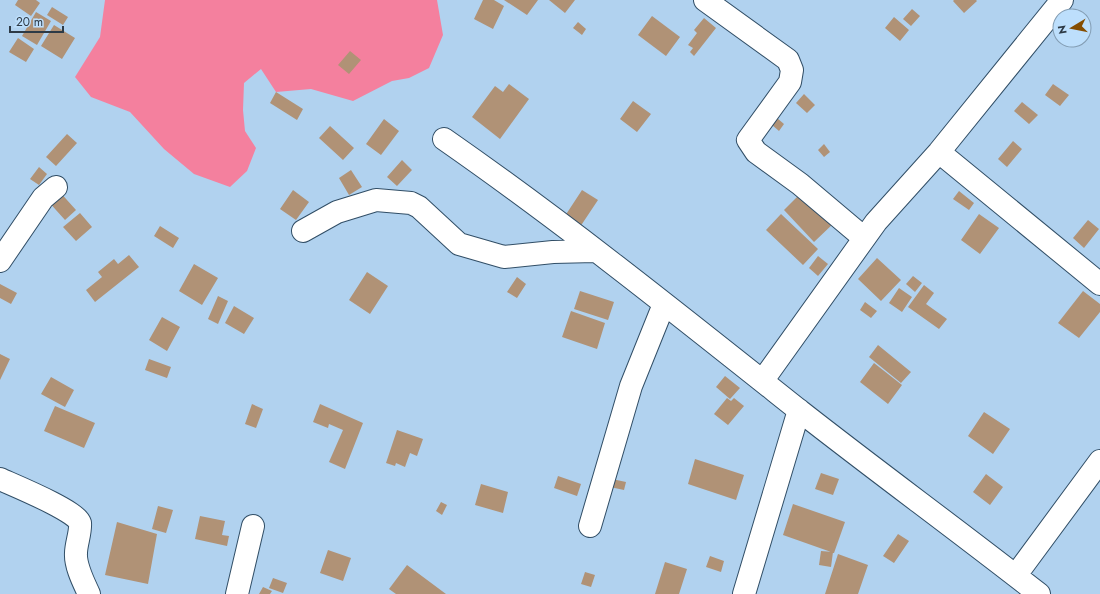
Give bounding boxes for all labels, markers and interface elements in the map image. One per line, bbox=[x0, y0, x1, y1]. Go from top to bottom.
scale bar bbox=[10, 8, 63, 34]
north arrow bbox=[1052, 8, 1092, 48]
text: 20 m bbox=[16, 13, 43, 31]
text: N bbox=[1054, 24, 1071, 35]

